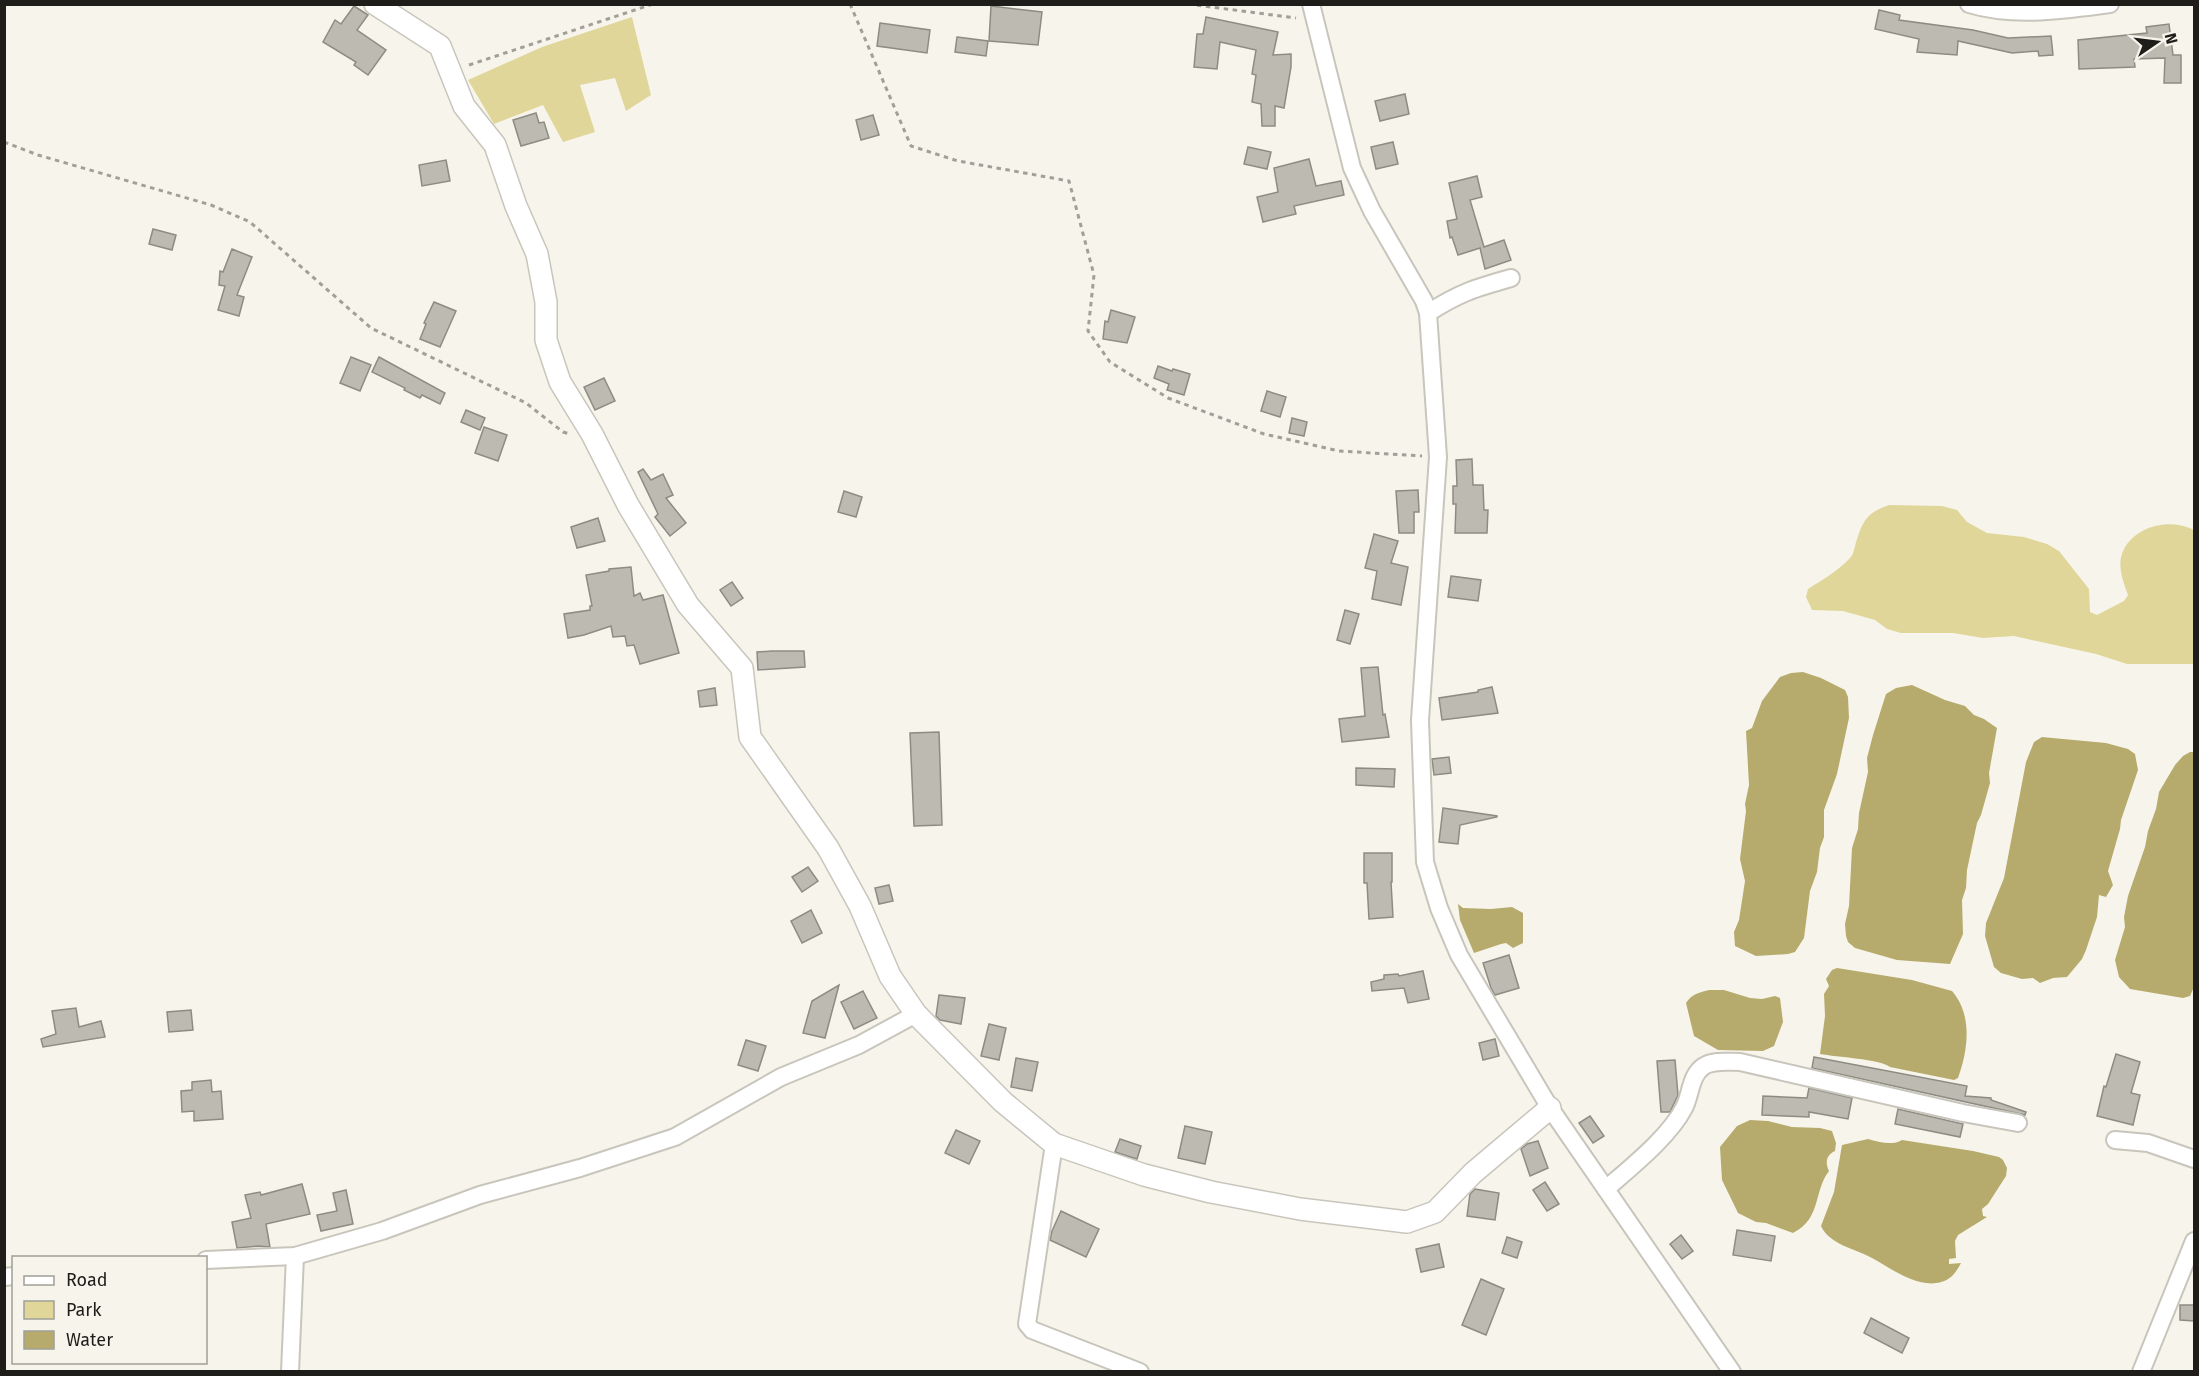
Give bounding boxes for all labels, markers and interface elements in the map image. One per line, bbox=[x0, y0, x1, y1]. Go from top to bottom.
north arrow bbox=[2127, 12, 2187, 72]
text: N bbox=[2161, 31, 2182, 46]
legend bbox=[12, 1256, 207, 1364]
text: Road bbox=[66, 1269, 108, 1291]
text: Park bbox=[66, 1299, 102, 1321]
text: Water bbox=[66, 1329, 113, 1351]

